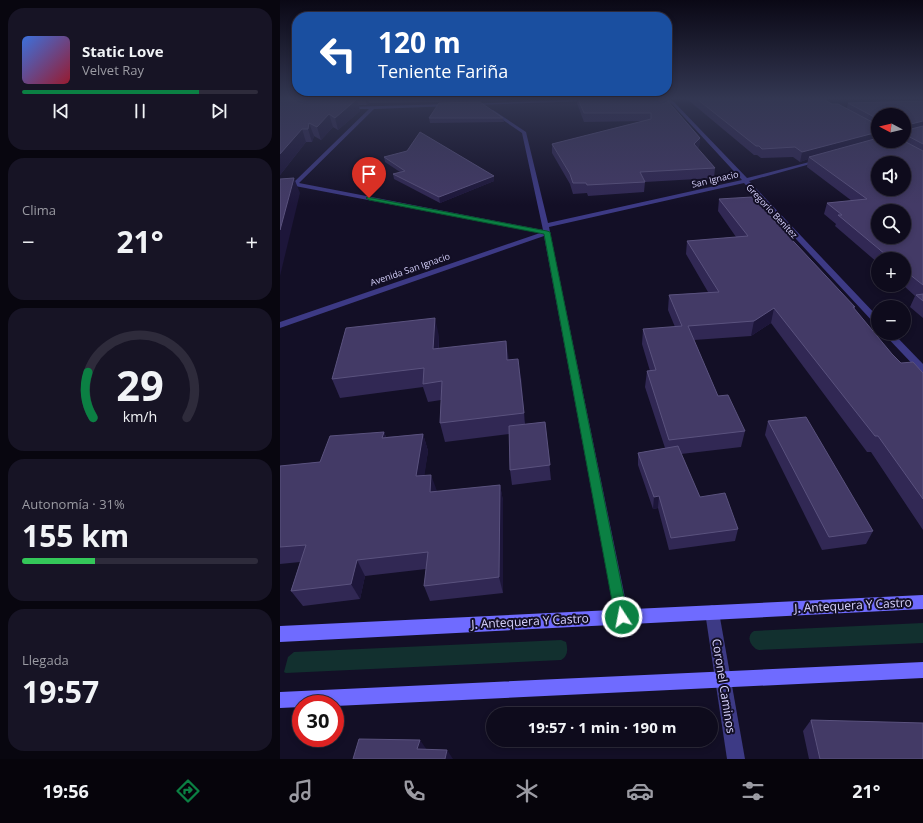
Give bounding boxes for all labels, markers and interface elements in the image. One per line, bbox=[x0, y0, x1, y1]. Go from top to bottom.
text: 120 m bbox=[378, 23, 461, 61]
icon: left bbox=[312, 28, 364, 80]
text: Static Love bbox=[82, 41, 164, 61]
text: Teniente Fariña bbox=[378, 59, 508, 83]
text: Velvet Ray bbox=[82, 61, 144, 79]
icon: previous bbox=[50, 100, 72, 122]
icon: pause bbox=[129, 100, 151, 122]
icon: next bbox=[208, 100, 230, 122]
north arrow bbox=[871, 108, 911, 148]
map controls bbox=[871, 108, 911, 340]
button: sound bbox=[871, 156, 911, 196]
pin bbox=[352, 157, 386, 198]
icon: arrive bbox=[358, 163, 380, 185]
street label: San Ignacio bbox=[690, 167, 740, 191]
street label: Gregorio Benítez bbox=[743, 181, 801, 241]
text: Clima bbox=[22, 201, 56, 219]
button: search bbox=[871, 204, 911, 244]
text: 21° bbox=[116, 221, 164, 262]
text: − bbox=[22, 226, 35, 256]
text: + bbox=[245, 226, 258, 256]
street label: Avenida San Ignacio bbox=[368, 249, 452, 289]
button: + bbox=[871, 252, 911, 292]
button: − bbox=[871, 300, 911, 340]
text: 29 bbox=[116, 356, 164, 412]
text: km/h bbox=[123, 406, 157, 425]
text: Autonomía · 31% bbox=[22, 495, 125, 513]
text: 155 km bbox=[22, 515, 129, 556]
street label: J. Antequera Y Castro bbox=[793, 593, 912, 617]
position arrow bbox=[601, 596, 643, 638]
street label: J. Antequera Y Castro bbox=[470, 609, 589, 633]
street label: Coronel Caminos bbox=[708, 637, 740, 735]
text: Llegada bbox=[22, 651, 69, 669]
text: 19:57 bbox=[22, 671, 99, 712]
speed limit sign: 30 bbox=[292, 695, 344, 747]
text: 19:57 · 1 min · 190 m bbox=[528, 717, 676, 737]
icon: directions bbox=[174, 777, 202, 805]
icon: music bbox=[287, 777, 315, 805]
icon: phone bbox=[400, 777, 428, 805]
icon: climate bbox=[513, 777, 541, 805]
icon: car bbox=[626, 777, 654, 805]
icon: filters bbox=[739, 777, 767, 805]
text: 19:56 bbox=[43, 779, 89, 803]
text: 21° bbox=[852, 779, 880, 803]

